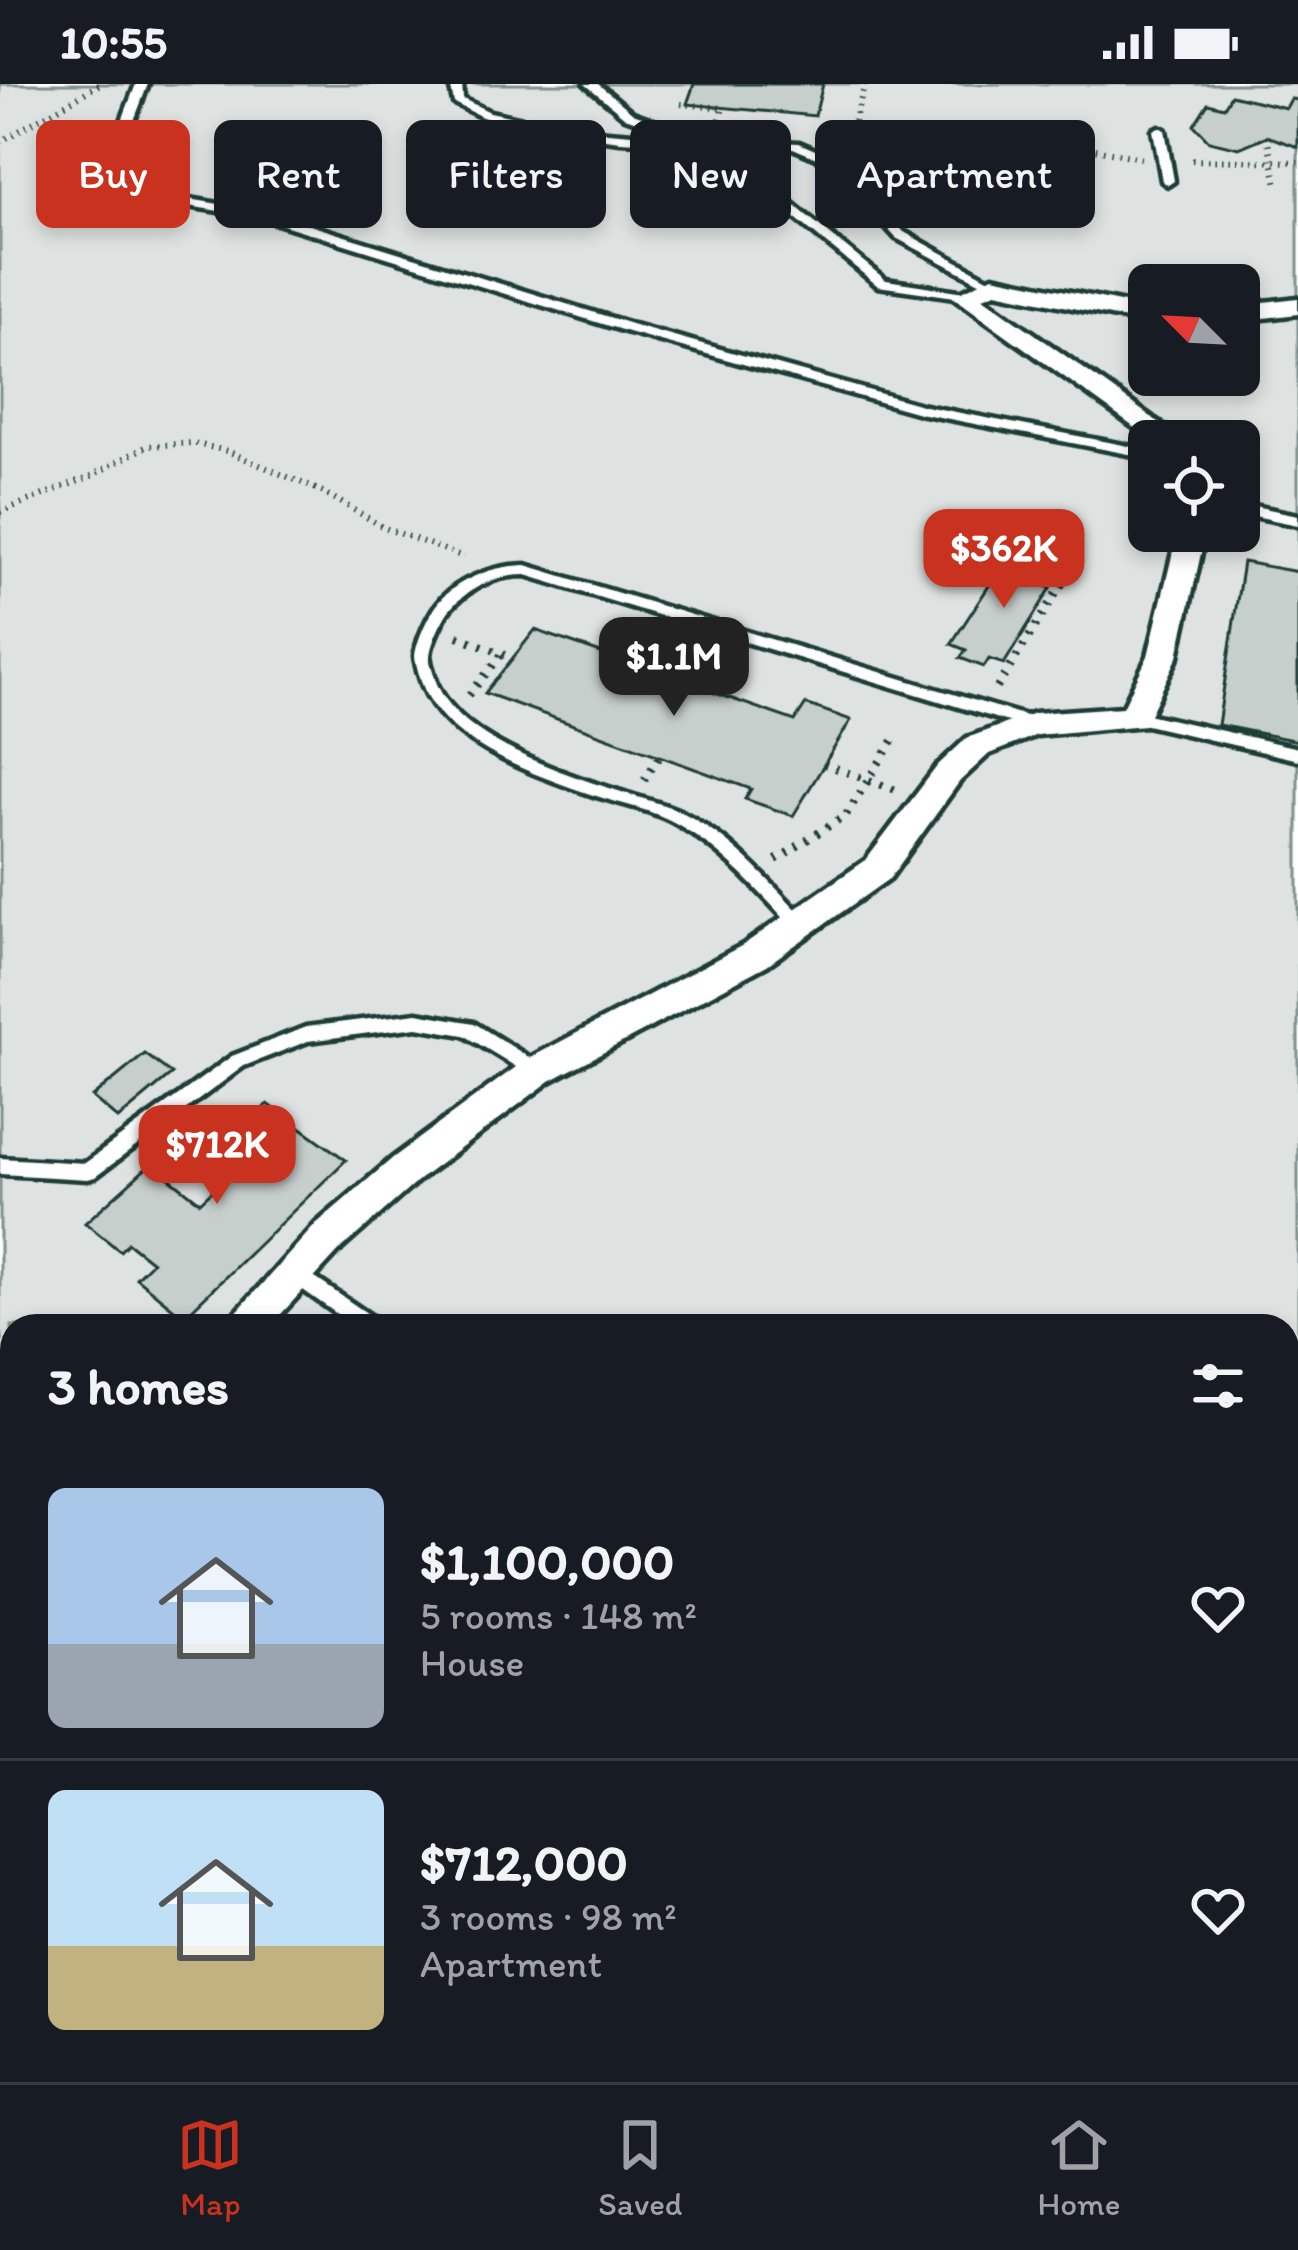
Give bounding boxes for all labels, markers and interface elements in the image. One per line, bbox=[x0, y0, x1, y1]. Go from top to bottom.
text: 10:55 bbox=[60, 15, 167, 69]
chip: Buy bbox=[36, 120, 190, 228]
chip: Rent bbox=[214, 120, 382, 228]
chip: Filters bbox=[406, 120, 606, 228]
chip: New bbox=[630, 120, 791, 228]
chip: Apartment bbox=[815, 120, 1095, 228]
north arrow bbox=[1128, 264, 1260, 396]
map controls bbox=[1128, 264, 1260, 552]
button: locate bbox=[1128, 420, 1260, 552]
pin: $362K bbox=[920, 509, 1088, 611]
text: $362K bbox=[950, 524, 1058, 571]
pin: $1.1M bbox=[590, 617, 758, 719]
text: $1.1M bbox=[626, 632, 722, 679]
pin: $712K bbox=[133, 1105, 301, 1207]
text: $712K bbox=[166, 1120, 268, 1167]
icon: filters bbox=[1185, 1353, 1251, 1419]
text: 3 homes bbox=[48, 1356, 229, 1417]
text: $1,100,000 bbox=[420, 1531, 674, 1592]
icon: home bbox=[144, 1536, 288, 1680]
icon: heart bbox=[1185, 1575, 1251, 1641]
text: 5 rooms · 148 m² bbox=[420, 1592, 697, 1639]
text: House bbox=[420, 1639, 524, 1686]
text: $712,000 bbox=[420, 1832, 628, 1893]
icon: home bbox=[144, 1838, 288, 1982]
icon: heart bbox=[1185, 1877, 1251, 1943]
text: 3 rooms · 98 m² bbox=[420, 1893, 677, 1940]
text: Apartment bbox=[420, 1940, 602, 1987]
tab: Map bbox=[177, 2112, 243, 2223]
tab: Saved bbox=[598, 2112, 683, 2223]
tab: Home bbox=[1037, 2112, 1121, 2223]

